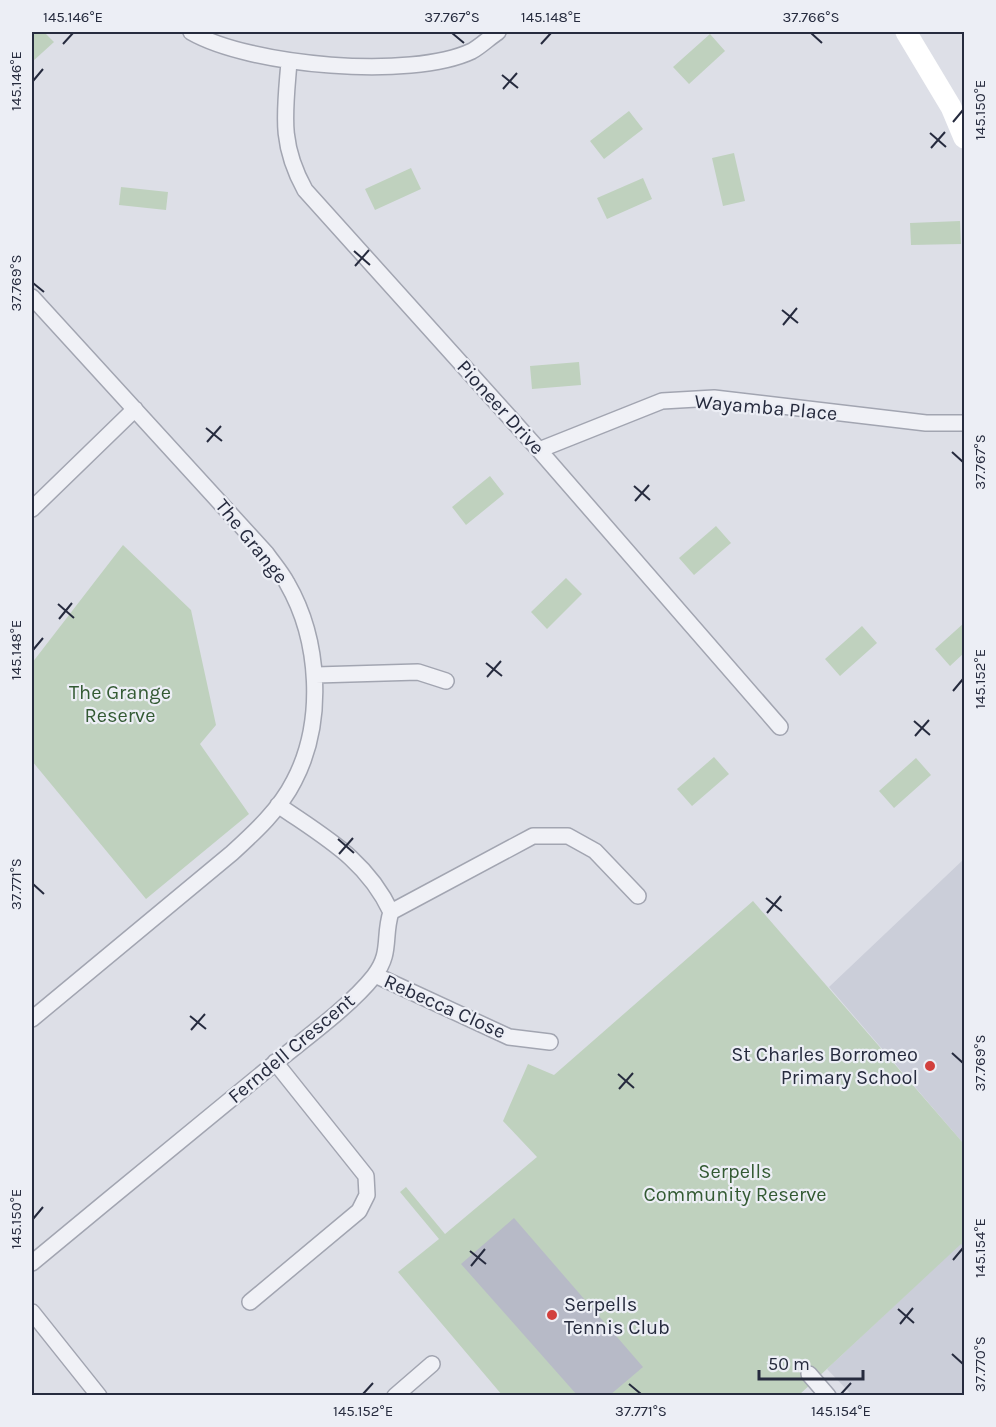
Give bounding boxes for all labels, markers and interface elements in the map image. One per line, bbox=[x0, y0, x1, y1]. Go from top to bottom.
text: 145.146°E bbox=[43, 8, 103, 26]
text: 37.767°S bbox=[424, 8, 480, 26]
text: 145.148°E bbox=[521, 8, 581, 26]
text: 37.766°S bbox=[783, 8, 839, 26]
text: 145.146°E bbox=[7, 51, 25, 111]
text: 145.150°E bbox=[971, 80, 989, 140]
text: 37.769°S bbox=[7, 254, 25, 312]
street label: Pioneer Drive bbox=[452, 355, 549, 459]
street label: Wayamba Place bbox=[694, 390, 838, 425]
text: 37.767°S bbox=[971, 434, 989, 490]
street label: The Grange bbox=[211, 494, 293, 588]
text: 145.148°E bbox=[7, 620, 25, 680]
text: 145.152°E bbox=[971, 649, 989, 709]
park label: The Grange Reserve bbox=[69, 681, 171, 727]
text: 37.771°S bbox=[7, 858, 25, 910]
street label: Rebecca Close bbox=[380, 969, 509, 1044]
street label: Ferndell Crescent bbox=[223, 988, 360, 1108]
text: 37.769°S bbox=[971, 1034, 989, 1092]
place label: St Charles Borromeo Primary School bbox=[731, 1043, 918, 1089]
marker: St Charles Borromeo Primary School bbox=[923, 1059, 937, 1073]
park label: Serpells Community Reserve bbox=[643, 1160, 827, 1206]
text: 145.150°E bbox=[7, 1189, 25, 1249]
text: 145.154°E bbox=[971, 1218, 989, 1278]
place label: Serpells Tennis Club bbox=[564, 1293, 670, 1339]
marker: Serpells Tennis Club bbox=[545, 1308, 559, 1322]
text: 37.770°S bbox=[971, 1336, 989, 1392]
scale bar bbox=[759, 1343, 862, 1381]
text: 50 m bbox=[768, 1353, 810, 1375]
text: 145.152°E bbox=[333, 1402, 393, 1420]
text: 37.771°S bbox=[615, 1402, 667, 1420]
text: 145.154°E bbox=[811, 1402, 871, 1420]

